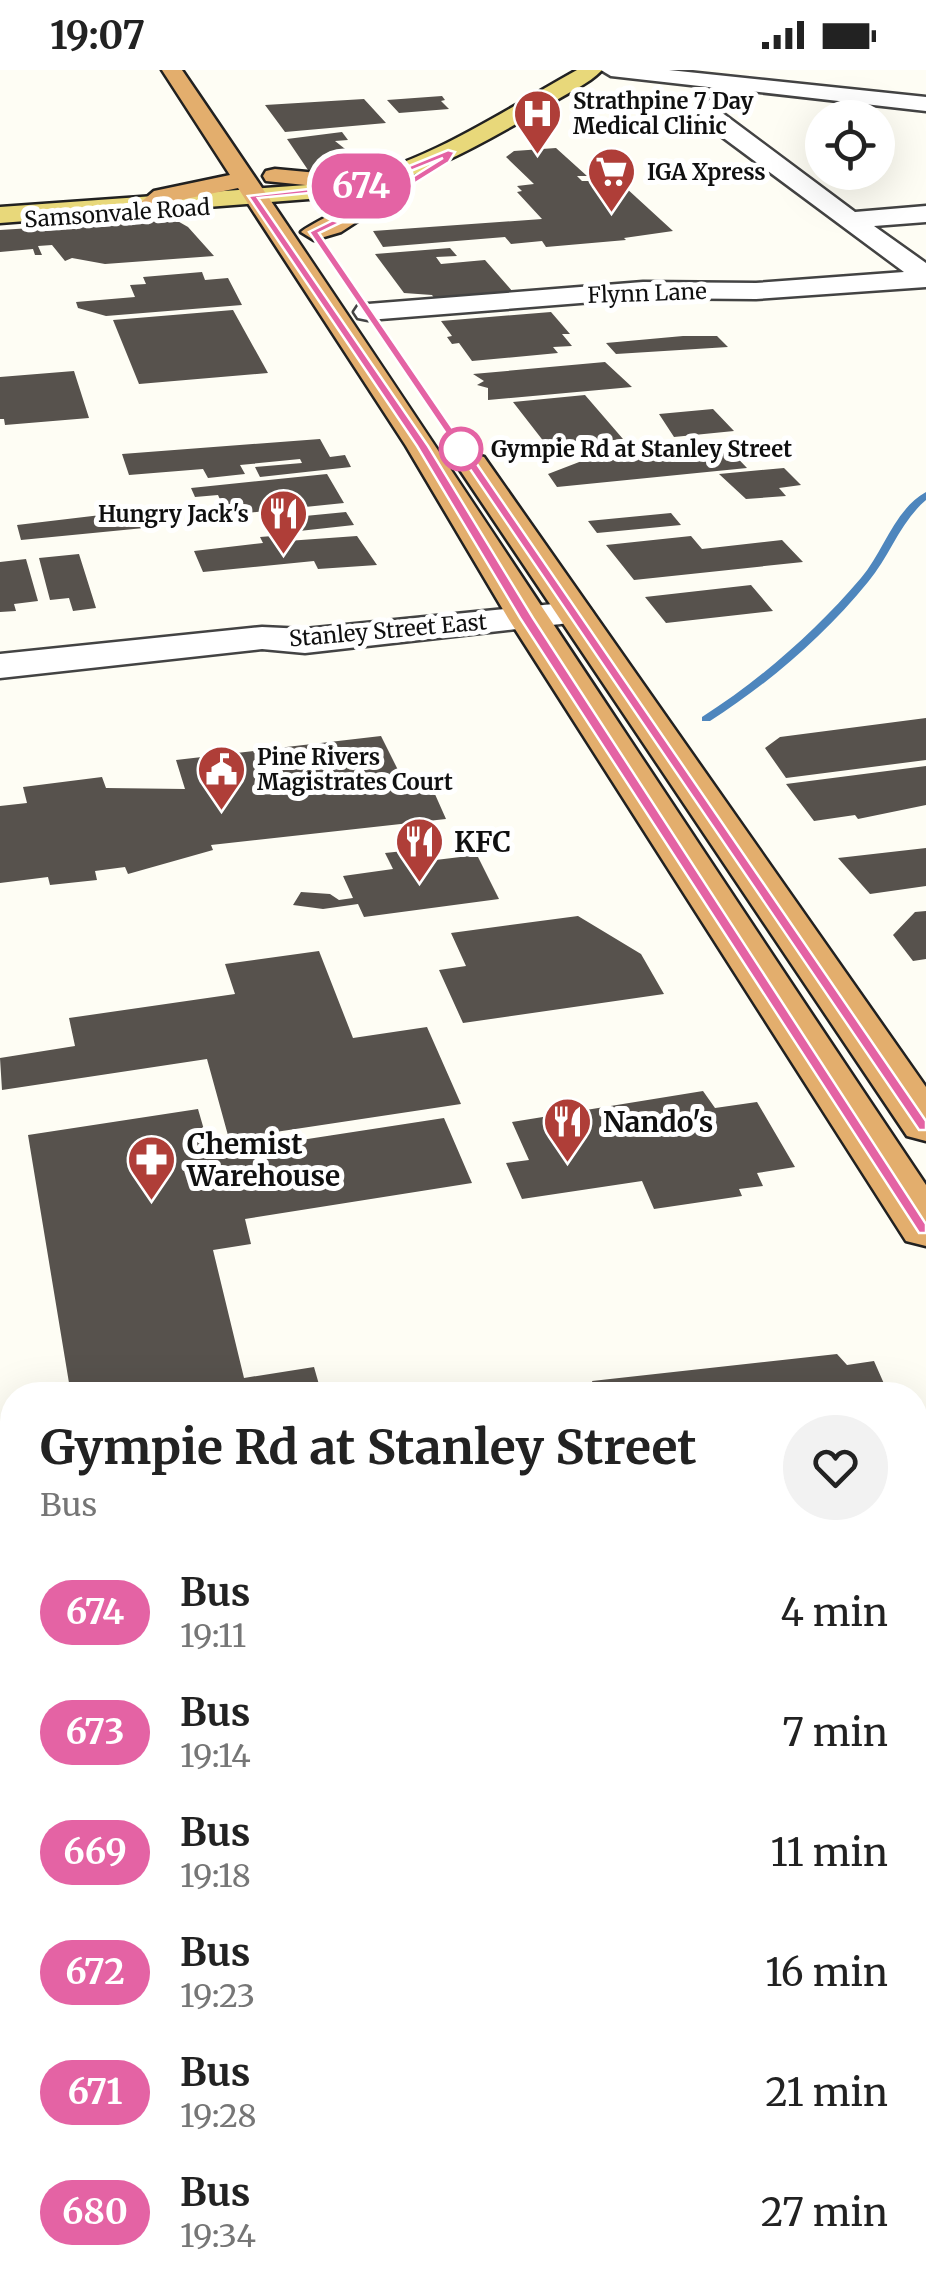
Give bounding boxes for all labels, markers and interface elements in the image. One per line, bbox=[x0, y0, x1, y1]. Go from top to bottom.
text: 19:07 bbox=[50, 12, 145, 59]
place label: Strathpine 7 Day Medical Clinic bbox=[573, 87, 755, 140]
hospital icon: Strathpine 7 Day Medical Clinic bbox=[512, 88, 564, 156]
map controls bbox=[805, 100, 895, 190]
button: locate bbox=[805, 100, 895, 190]
supermarket icon: IGA Xpress bbox=[586, 146, 638, 214]
line badge: 674 bbox=[304, 154, 418, 218]
place label: IGA Xpress bbox=[647, 158, 766, 186]
text: 674 bbox=[332, 164, 390, 208]
street label: Samsonvale Road bbox=[23, 193, 211, 233]
street label: Flynn Lane bbox=[587, 277, 707, 309]
marker: Gympie Rd at Stanley Street bbox=[440, 428, 482, 470]
place label: Gympie Rd at Stanley Street bbox=[491, 435, 792, 463]
restaurant icon: Hungry Jack's bbox=[258, 488, 310, 556]
place label: Hungry Jack's bbox=[98, 500, 249, 528]
street label: Stanley Street East bbox=[288, 607, 488, 653]
place label: Pine Rivers Magistrates Court bbox=[257, 743, 453, 796]
public building icon: Pine Rivers Magistrates Court bbox=[196, 744, 248, 812]
restaurant icon: KFC bbox=[393, 816, 445, 884]
place label: KFC bbox=[454, 824, 511, 860]
restaurant icon: Nando's bbox=[542, 1096, 594, 1164]
place label: Nando's bbox=[603, 1104, 713, 1140]
place label: Chemist Warehouse bbox=[186, 1126, 340, 1194]
pharmacy icon: Chemist Warehouse bbox=[126, 1134, 178, 1202]
button: heart bbox=[783, 1415, 888, 1520]
text: Gympie Rd at Stanley Street bbox=[40, 1417, 697, 1477]
text: Bus bbox=[40, 1485, 97, 1525]
text: Bus bbox=[180, 1569, 250, 1616]
text: 4 min bbox=[780, 1589, 888, 1636]
text: 674 bbox=[66, 1590, 124, 1634]
text: 19:11 bbox=[180, 1616, 246, 1656]
text: Bus bbox=[180, 1689, 250, 1736]
text: 7 min bbox=[782, 1709, 888, 1756]
text: 673 bbox=[65, 1710, 125, 1754]
text: 19:14 bbox=[180, 1736, 251, 1776]
text: Bus bbox=[180, 1809, 250, 1856]
text: 11 min bbox=[771, 1829, 888, 1876]
text: 669 bbox=[63, 1830, 127, 1874]
text: 19:18 bbox=[180, 1856, 251, 1896]
text: Bus bbox=[180, 1929, 250, 1976]
text: 16 min bbox=[765, 1949, 888, 1996]
text: 672 bbox=[65, 1950, 125, 1994]
text: 19:23 bbox=[180, 1976, 255, 2016]
text: Bus bbox=[180, 2049, 250, 2096]
text: 21 min bbox=[765, 2069, 888, 2116]
text: 671 bbox=[67, 2070, 123, 2114]
text: 19:28 bbox=[180, 2096, 257, 2136]
text: Bus bbox=[180, 2169, 250, 2216]
text: 27 min bbox=[761, 2189, 888, 2236]
text: 680 bbox=[62, 2190, 128, 2234]
text: 19:34 bbox=[180, 2216, 256, 2256]

